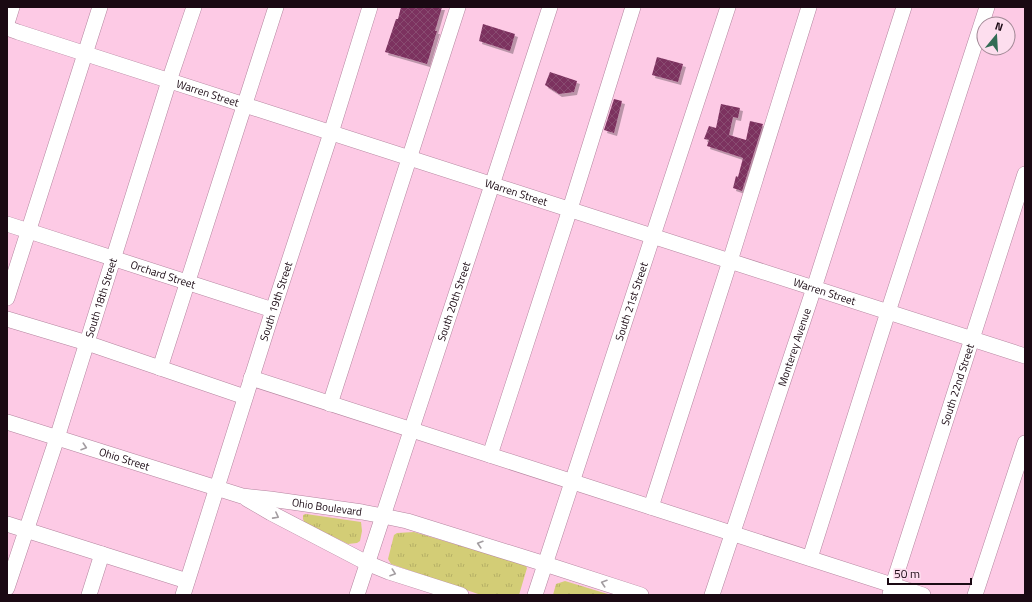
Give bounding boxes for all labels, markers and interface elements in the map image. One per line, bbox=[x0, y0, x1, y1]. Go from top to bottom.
north arrow bbox=[976, 16, 1016, 56]
text: N bbox=[993, 18, 1005, 35]
street label: Warren Street bbox=[174, 75, 241, 111]
street label: Warren Street bbox=[483, 175, 550, 210]
street label: South 18th Street bbox=[81, 256, 121, 340]
street label: Orchard Street bbox=[128, 256, 198, 292]
street label: South 19th Street bbox=[256, 259, 296, 343]
street label: South 20th Street bbox=[433, 260, 474, 343]
street label: South 21st Street bbox=[611, 260, 652, 343]
street label: Warren Street bbox=[791, 274, 858, 309]
street label: Monterey Avenue bbox=[774, 306, 815, 389]
street label: South 22nd Street bbox=[937, 342, 978, 427]
one-way arrow bbox=[80, 442, 87, 451]
street label: Ohio Street bbox=[97, 443, 152, 474]
street label: Ohio Boulevard bbox=[291, 494, 363, 520]
one-way arrow bbox=[272, 511, 279, 519]
one-way arrow bbox=[477, 540, 484, 549]
scale bar bbox=[888, 560, 971, 586]
text: 50 m bbox=[894, 564, 920, 583]
one-way arrow bbox=[389, 568, 396, 577]
one-way arrow bbox=[600, 579, 607, 588]

